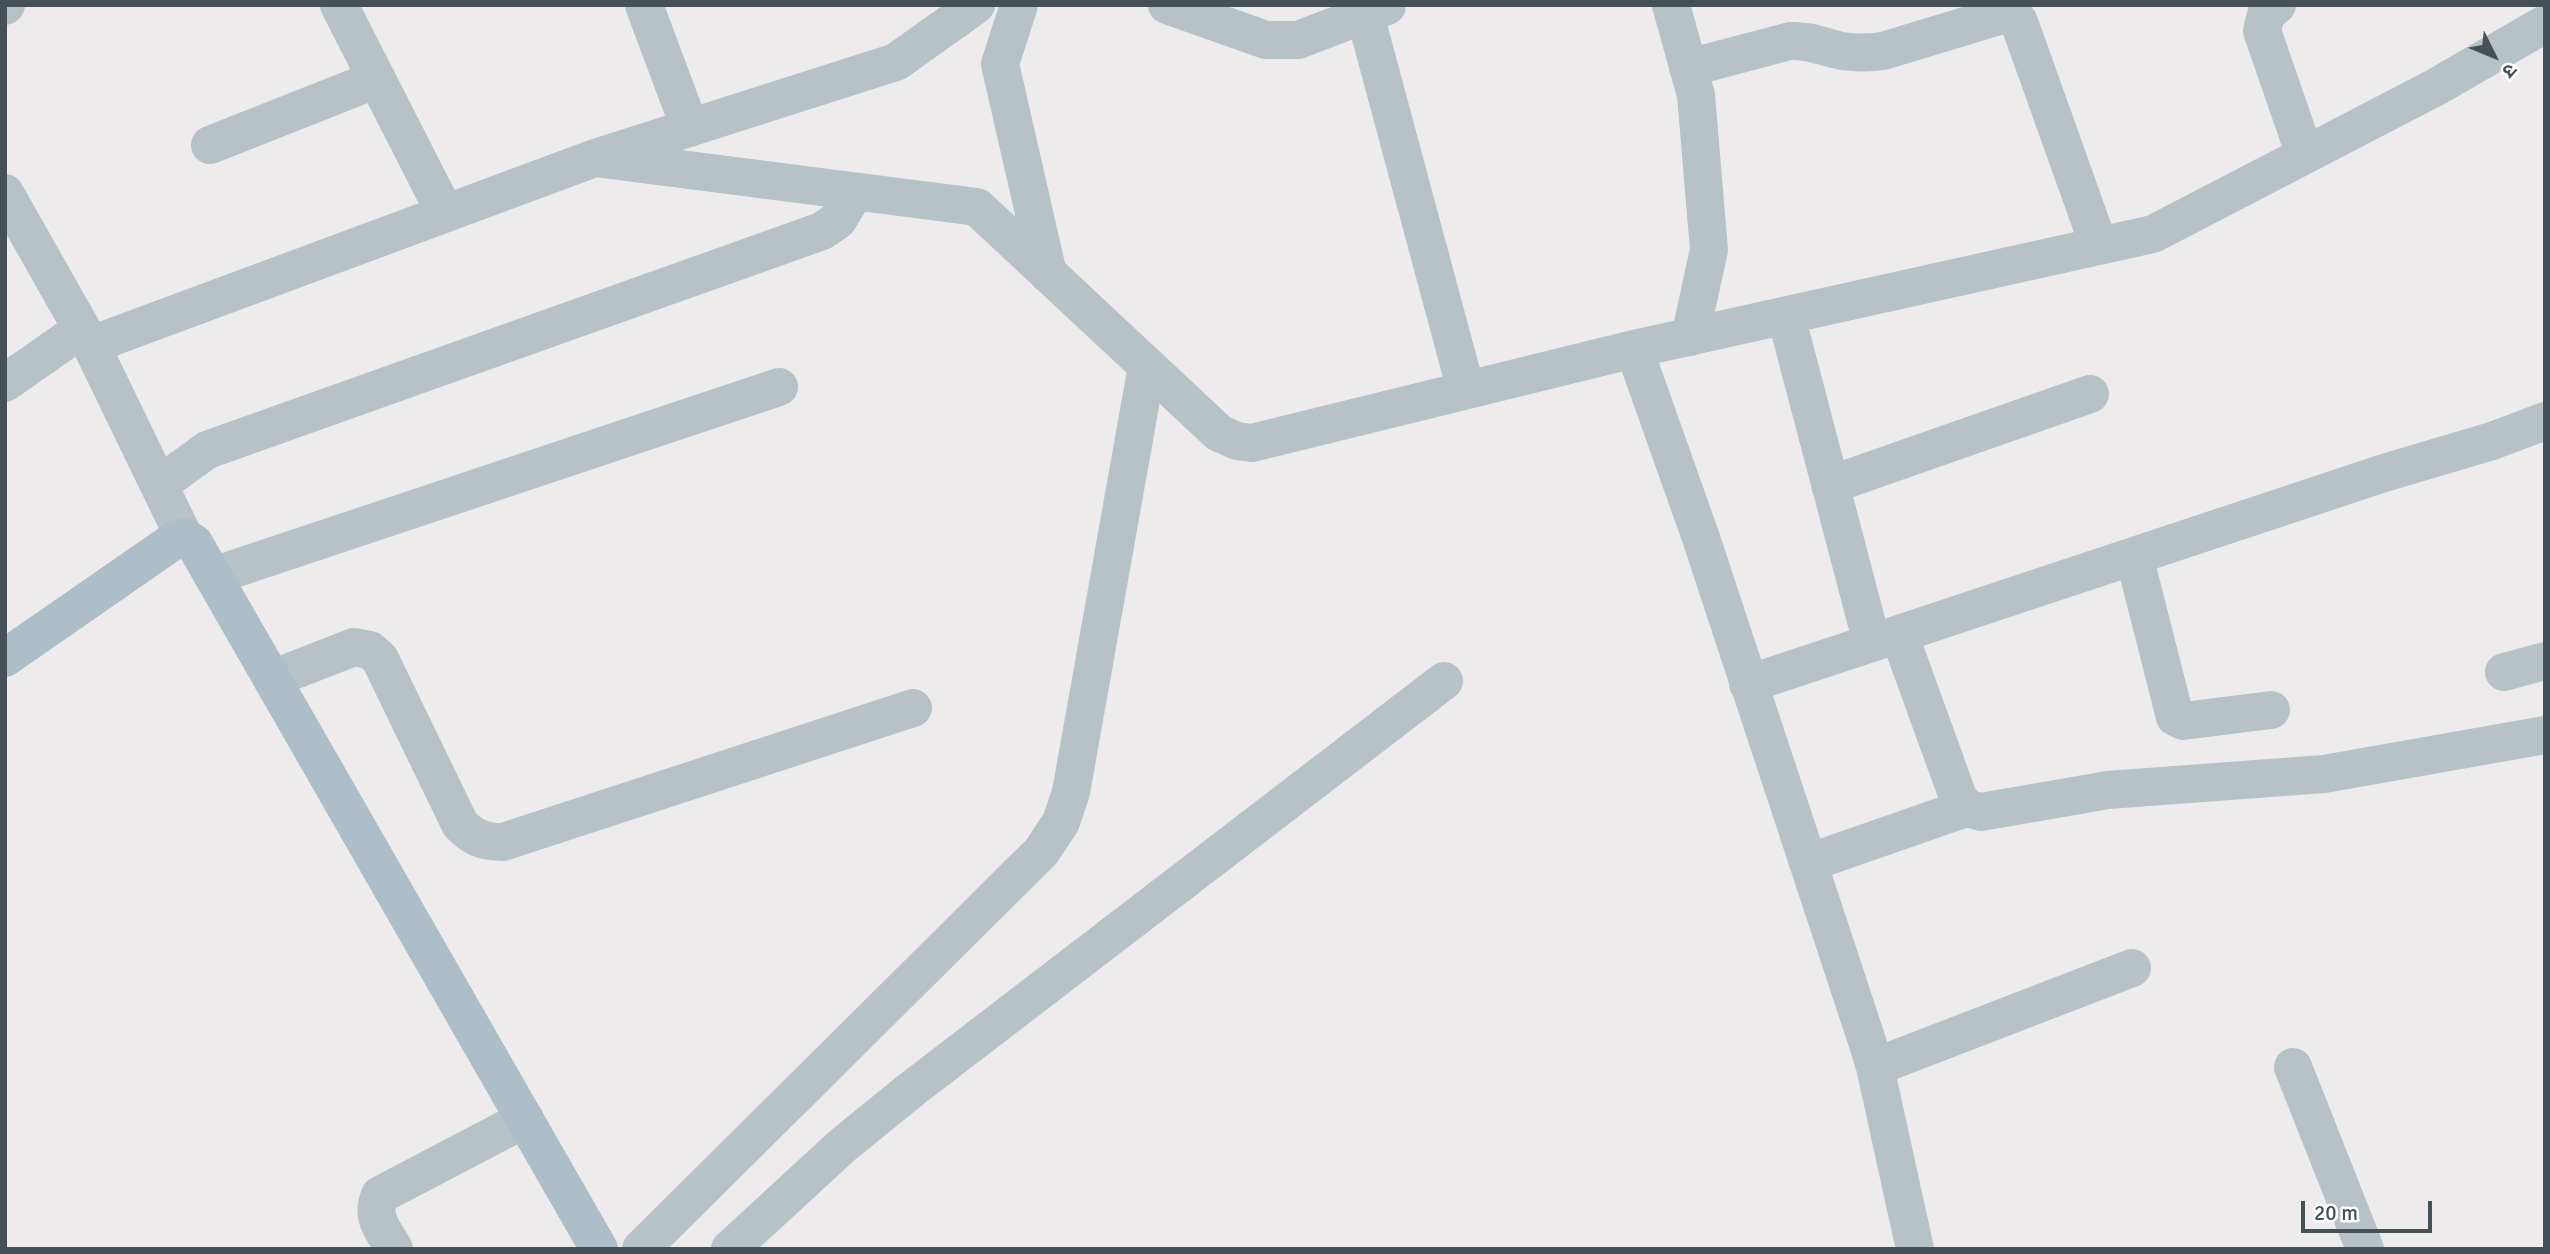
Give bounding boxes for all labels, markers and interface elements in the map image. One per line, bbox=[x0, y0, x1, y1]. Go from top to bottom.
north arrow bbox=[2459, 21, 2529, 91]
text: उ bbox=[2497, 58, 2522, 83]
scale bar bbox=[2305, 1188, 2436, 1232]
text: 20 m bbox=[2314, 1200, 2358, 1226]

